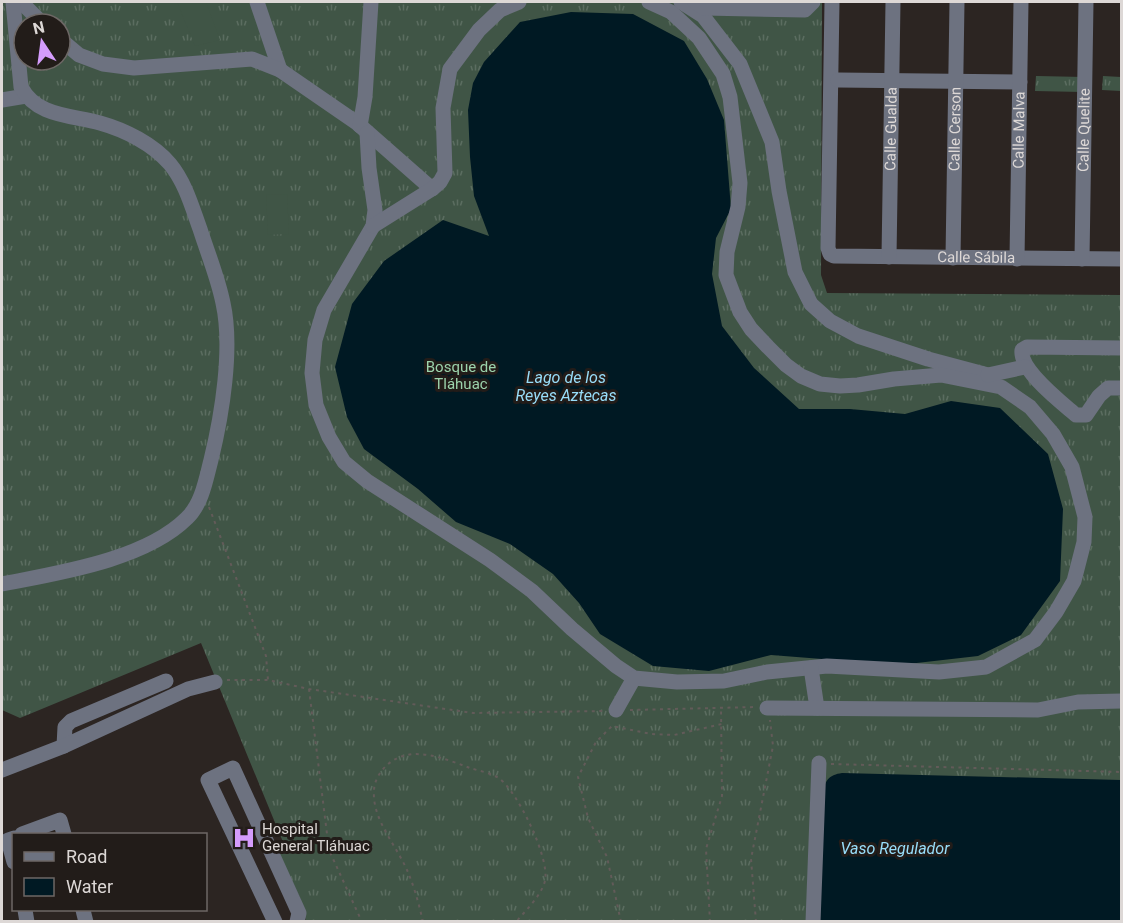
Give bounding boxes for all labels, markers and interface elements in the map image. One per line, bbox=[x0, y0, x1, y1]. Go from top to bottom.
north arrow bbox=[12, 12, 72, 72]
text: N bbox=[31, 17, 46, 38]
street label: Calle Gualda bbox=[881, 87, 901, 171]
street label: Calle Cerson bbox=[945, 87, 965, 171]
street label: Calle Quelite bbox=[1074, 88, 1094, 172]
street label: Calle Malva bbox=[1009, 91, 1029, 169]
street label: Calle Sábila bbox=[937, 248, 1015, 267]
park label: Bosque de Tláhuac bbox=[426, 358, 496, 393]
water label: Lago de los Reyes Aztecas bbox=[516, 368, 616, 405]
place label: Hospital General Tláhuac bbox=[262, 820, 370, 855]
hospital icon: Hospital General Tláhuac bbox=[231, 825, 257, 851]
legend bbox=[12, 833, 207, 911]
water label: Vaso Regulador bbox=[841, 839, 950, 858]
text: Road bbox=[66, 846, 107, 867]
text: Water bbox=[66, 876, 113, 897]

